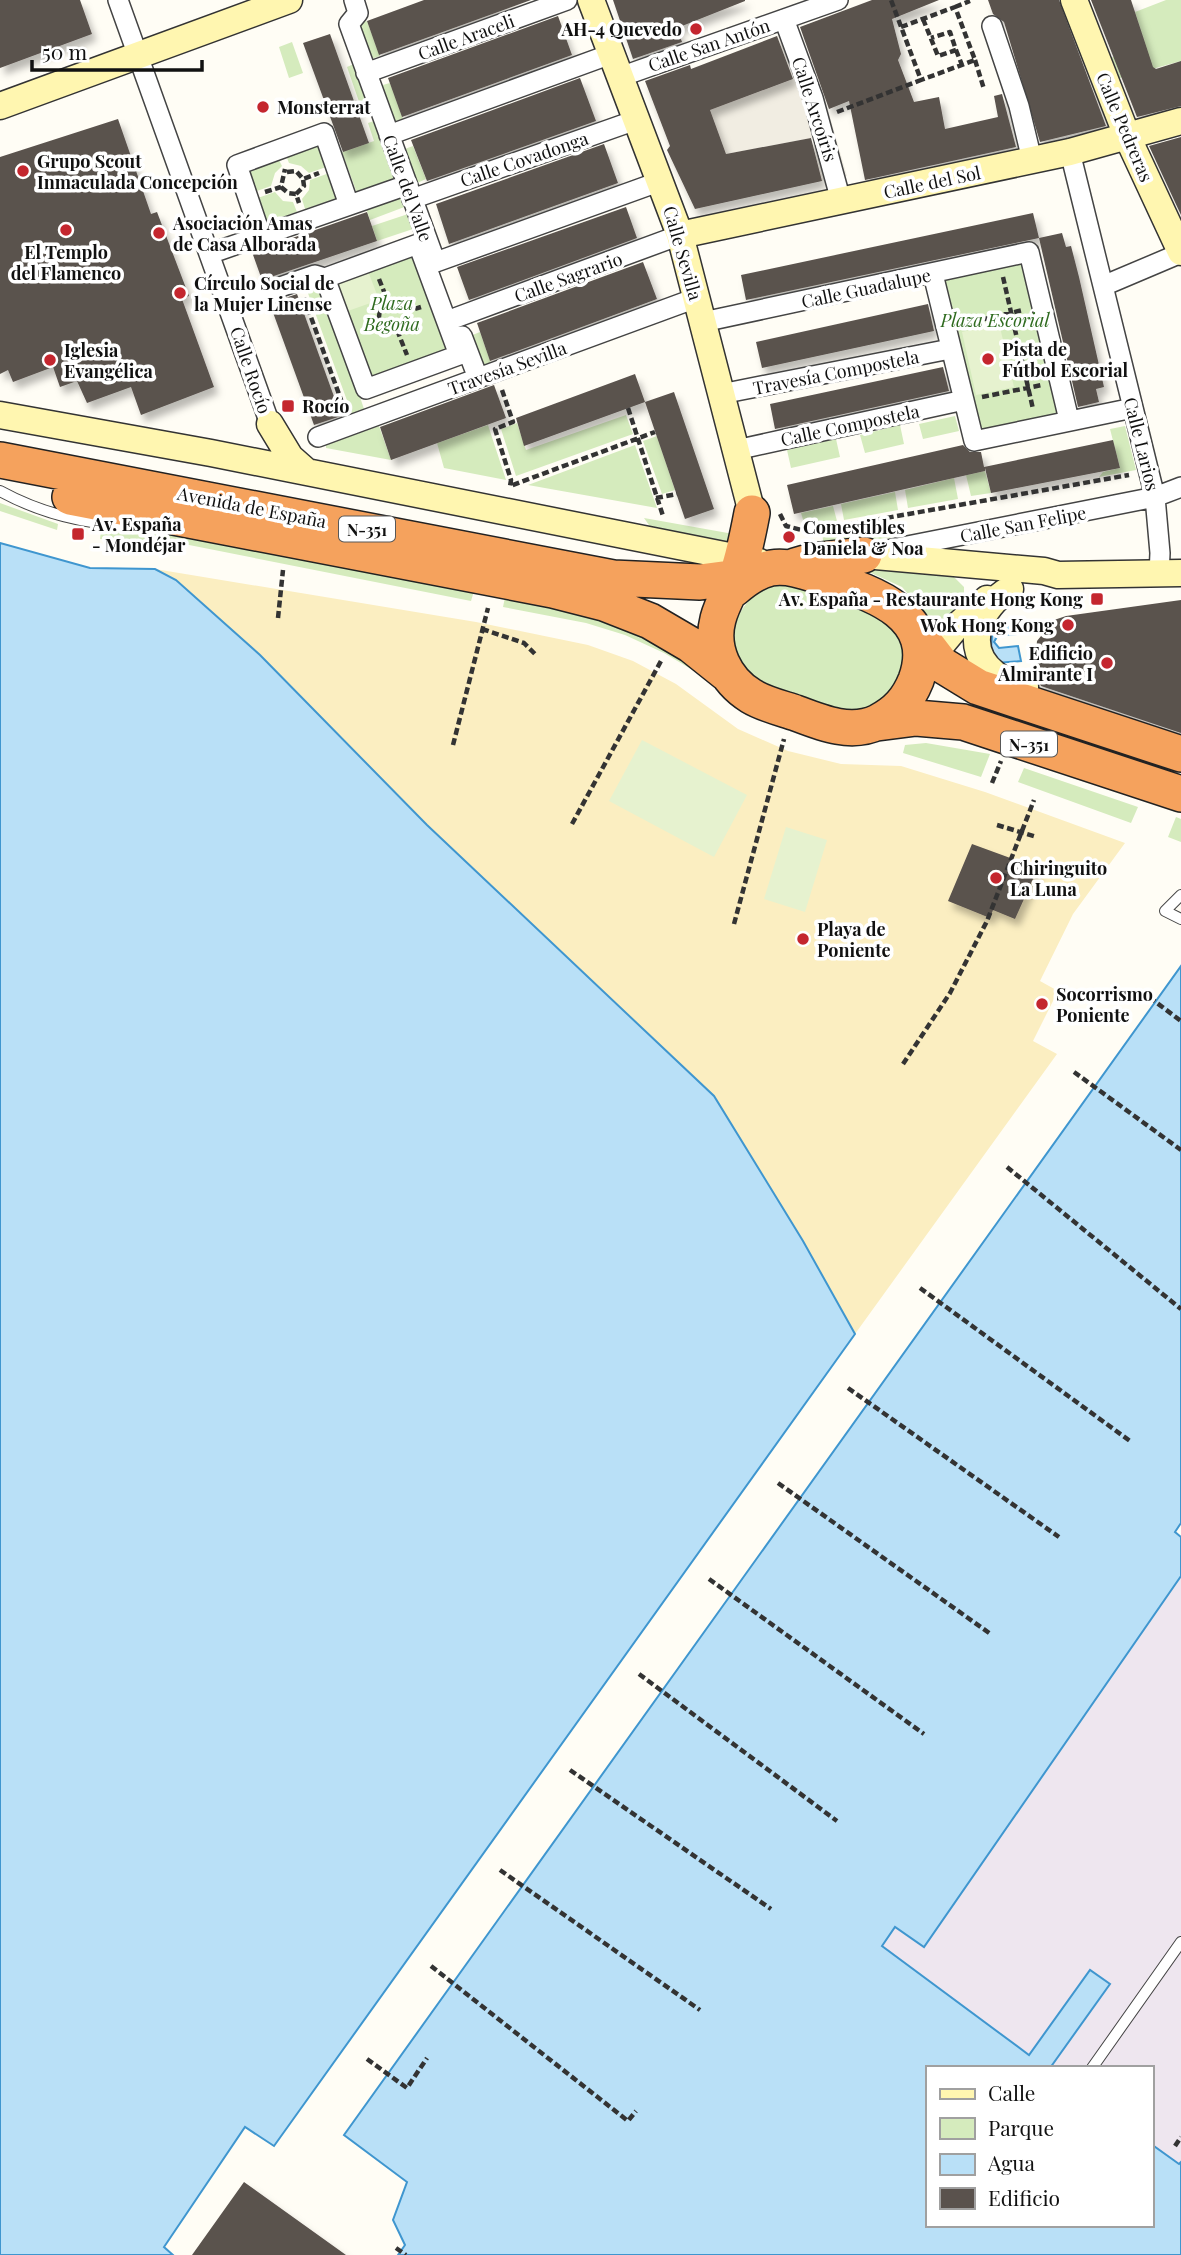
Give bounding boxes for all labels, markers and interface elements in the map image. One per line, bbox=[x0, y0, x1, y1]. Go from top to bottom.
street label: Calle Araceli bbox=[414, 8, 518, 66]
street label: Calle San Antón bbox=[645, 13, 773, 77]
place label: AH-4 Quevedo bbox=[560, 17, 682, 41]
marker: AH-4 Quevedo bbox=[688, 21, 704, 37]
scale bar bbox=[32, 28, 201, 72]
text: 50 m bbox=[42, 37, 88, 65]
street label: Calle Arcoíris bbox=[787, 54, 843, 164]
street label: Calle Pedreras bbox=[1091, 69, 1159, 185]
place label: Monsterrat bbox=[277, 95, 371, 119]
marker: Monsterrat bbox=[255, 99, 271, 115]
street label: Calle Covadonga bbox=[457, 126, 591, 192]
street label: Calle del Valle bbox=[378, 131, 438, 245]
place label: Grupo Scout Inmaculada Concepción bbox=[37, 149, 238, 194]
street label: Calle del Sol bbox=[881, 160, 983, 204]
marker: Grupo Scout Inmaculada Concepción bbox=[15, 163, 31, 179]
street label: Calle Sevilla bbox=[658, 203, 708, 303]
place label: Asociación Amas de Casa Alborada bbox=[172, 211, 317, 256]
marker: El Templo del Flamenco bbox=[58, 222, 74, 238]
marker: Asociación Amas de Casa Alborada bbox=[151, 225, 167, 241]
place label: El Templo del Flamenco bbox=[11, 240, 121, 285]
street label: Calle Sagrario bbox=[511, 246, 625, 308]
street label: Calle Guadalupe bbox=[799, 263, 933, 313]
place label: Círculo Social de la Mujer Linense bbox=[194, 271, 334, 316]
marker: Círculo Social de la Mujer Linense bbox=[172, 285, 188, 301]
park label: Plaza Begoña bbox=[363, 291, 420, 336]
park label: Plaza Escorial bbox=[940, 308, 1050, 332]
street label: Calle Rocío bbox=[225, 323, 277, 417]
street label: Travesía Sevilla bbox=[444, 335, 570, 401]
place label: Pista de Fútbol Escorial bbox=[1002, 337, 1128, 382]
place label: Iglesia Evangélica bbox=[64, 338, 153, 383]
street label: Travesía Compostela bbox=[751, 344, 921, 400]
marker: Pista de Fútbol Escorial bbox=[980, 351, 996, 367]
marker: Iglesia Evangélica bbox=[42, 352, 58, 368]
place label: Rocío bbox=[302, 394, 349, 418]
street label: Calle Larios bbox=[1119, 395, 1165, 493]
marker: Rocío bbox=[280, 398, 296, 414]
street label: Calle Compostela bbox=[778, 399, 922, 451]
street label: Avenida de España bbox=[175, 481, 328, 533]
street label: Calle San Felipe bbox=[958, 500, 1088, 548]
place label: Av. España - Mondéjar bbox=[91, 512, 186, 557]
place label: Comestibles Daniela & Noa bbox=[803, 515, 924, 560]
road number: N-351 bbox=[339, 516, 395, 542]
marker: Av. España - Mondéjar bbox=[70, 526, 86, 542]
marker: Comestibles Daniela & Noa bbox=[781, 529, 797, 545]
place label: Av. España - Restaurante Hong Kong bbox=[778, 587, 1083, 611]
marker: Av. España - Restaurante Hong Kong bbox=[1089, 591, 1105, 607]
place label: Wok Hong Kong bbox=[919, 613, 1054, 637]
marker: Wok Hong Kong bbox=[1060, 617, 1076, 633]
place label: Edificio Almirante I bbox=[997, 641, 1093, 686]
marker: Edificio Almirante I bbox=[1099, 655, 1115, 671]
road number: N-351 bbox=[1001, 732, 1057, 757]
place label: Chiringuito La Luna bbox=[1010, 856, 1107, 901]
marker: Chiringuito La Luna bbox=[988, 870, 1004, 886]
place label: Playa de Poniente bbox=[817, 917, 891, 962]
marker: Playa de Poniente bbox=[795, 931, 811, 947]
place label: Socorrismo Poniente bbox=[1056, 982, 1153, 1027]
marker: Socorrismo Poniente bbox=[1034, 996, 1050, 1012]
legend bbox=[926, 2066, 1153, 2227]
text: Calle bbox=[988, 2078, 1035, 2106]
text: Parque bbox=[988, 2113, 1054, 2141]
text: Agua bbox=[987, 2148, 1036, 2176]
text: Edificio bbox=[988, 2183, 1060, 2211]

